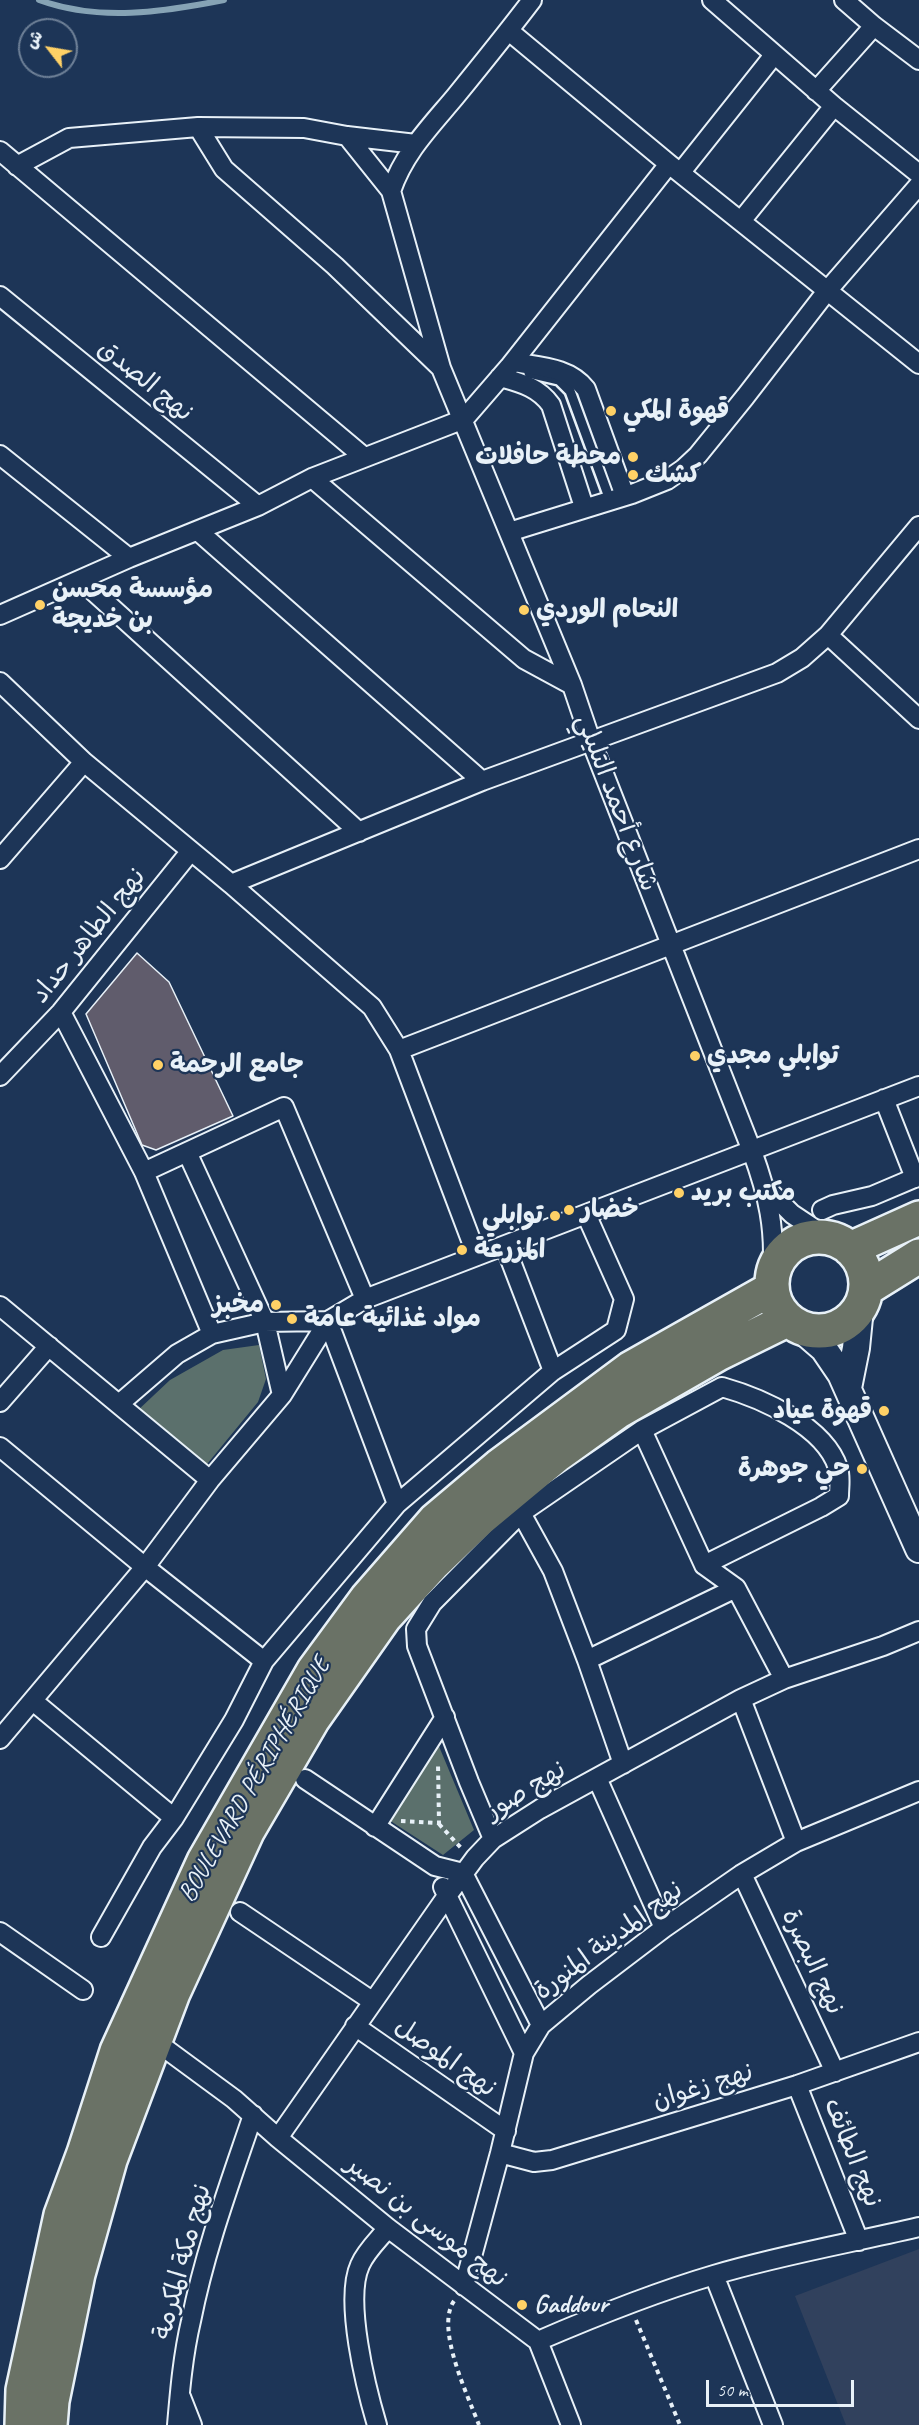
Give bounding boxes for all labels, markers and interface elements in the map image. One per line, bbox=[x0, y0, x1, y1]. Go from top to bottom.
north arrow bbox=[18, 18, 78, 78]
text: ش bbox=[21, 27, 47, 52]
street label: نهج الصدق bbox=[91, 333, 199, 429]
place label: قهوة المكي bbox=[623, 395, 729, 427]
marker: قهوة المكي bbox=[604, 404, 618, 418]
place label: محطة حافلات bbox=[475, 441, 621, 473]
marker: محطة حافلات bbox=[626, 450, 640, 464]
place label: كشك bbox=[645, 459, 701, 491]
marker: كشك bbox=[626, 468, 640, 482]
place label: مؤسسة محسن بن خديجة bbox=[52, 574, 213, 636]
place label: النحام الوردي bbox=[536, 594, 678, 626]
marker: مؤسسة محسن بن خديجة bbox=[33, 598, 47, 612]
marker: النحام الوردي bbox=[517, 603, 531, 617]
street label: شارع أحمد التليلي bbox=[568, 710, 664, 896]
street label: نهج الطاهر حداد bbox=[25, 862, 153, 1010]
place label: توابلي مجدي bbox=[707, 1040, 839, 1072]
place label: جامع الرحمة bbox=[170, 1049, 304, 1081]
marker: توابلي مجدي bbox=[688, 1049, 702, 1063]
marker: جامع الرحمة bbox=[151, 1058, 165, 1072]
place label: مكتب بريد bbox=[691, 1177, 795, 1209]
marker: مكتب بريد bbox=[672, 1186, 686, 1200]
place label: خضار bbox=[581, 1194, 638, 1226]
place label: توابلي bbox=[482, 1200, 543, 1232]
marker: خضار bbox=[562, 1203, 576, 1217]
marker: توابلي bbox=[548, 1209, 562, 1223]
place label: المزرعة bbox=[474, 1234, 545, 1266]
marker: المزرعة bbox=[455, 1243, 469, 1257]
place label: مخبز bbox=[213, 1289, 264, 1321]
marker: مخبز bbox=[269, 1298, 283, 1312]
place label: مواد غذائية عامة bbox=[304, 1303, 481, 1335]
marker: مواد غذائية عامة bbox=[285, 1312, 299, 1326]
place label: قهوة عياد bbox=[773, 1395, 872, 1427]
marker: قهوة عياد bbox=[877, 1404, 891, 1418]
place label: حي جوهرة bbox=[738, 1453, 850, 1485]
marker: حي جوهرة bbox=[855, 1462, 869, 1476]
street label: BOULEVARD PÉRIPHÉRIQUE bbox=[172, 1652, 338, 1908]
street label: نهج صور bbox=[480, 1755, 572, 1827]
street label: نهج المدينة المنورة bbox=[528, 1875, 690, 2007]
street label: نهج البصرة bbox=[774, 1904, 850, 2020]
street label: نهج الموصل bbox=[388, 2011, 502, 2105]
street label: نهج زغوان bbox=[649, 2057, 757, 2117]
street label: نهج الطائف bbox=[816, 2094, 888, 2212]
street label: نهج موسى بن نصير bbox=[339, 2149, 513, 2295]
street label: نهج مكة المكرمة bbox=[147, 2181, 219, 2343]
place label: Gaddour bbox=[534, 2289, 608, 2321]
marker: Gaddour bbox=[515, 2298, 529, 2312]
scale bar bbox=[709, 2368, 858, 2406]
text: 50 m bbox=[717, 2379, 748, 2401]

